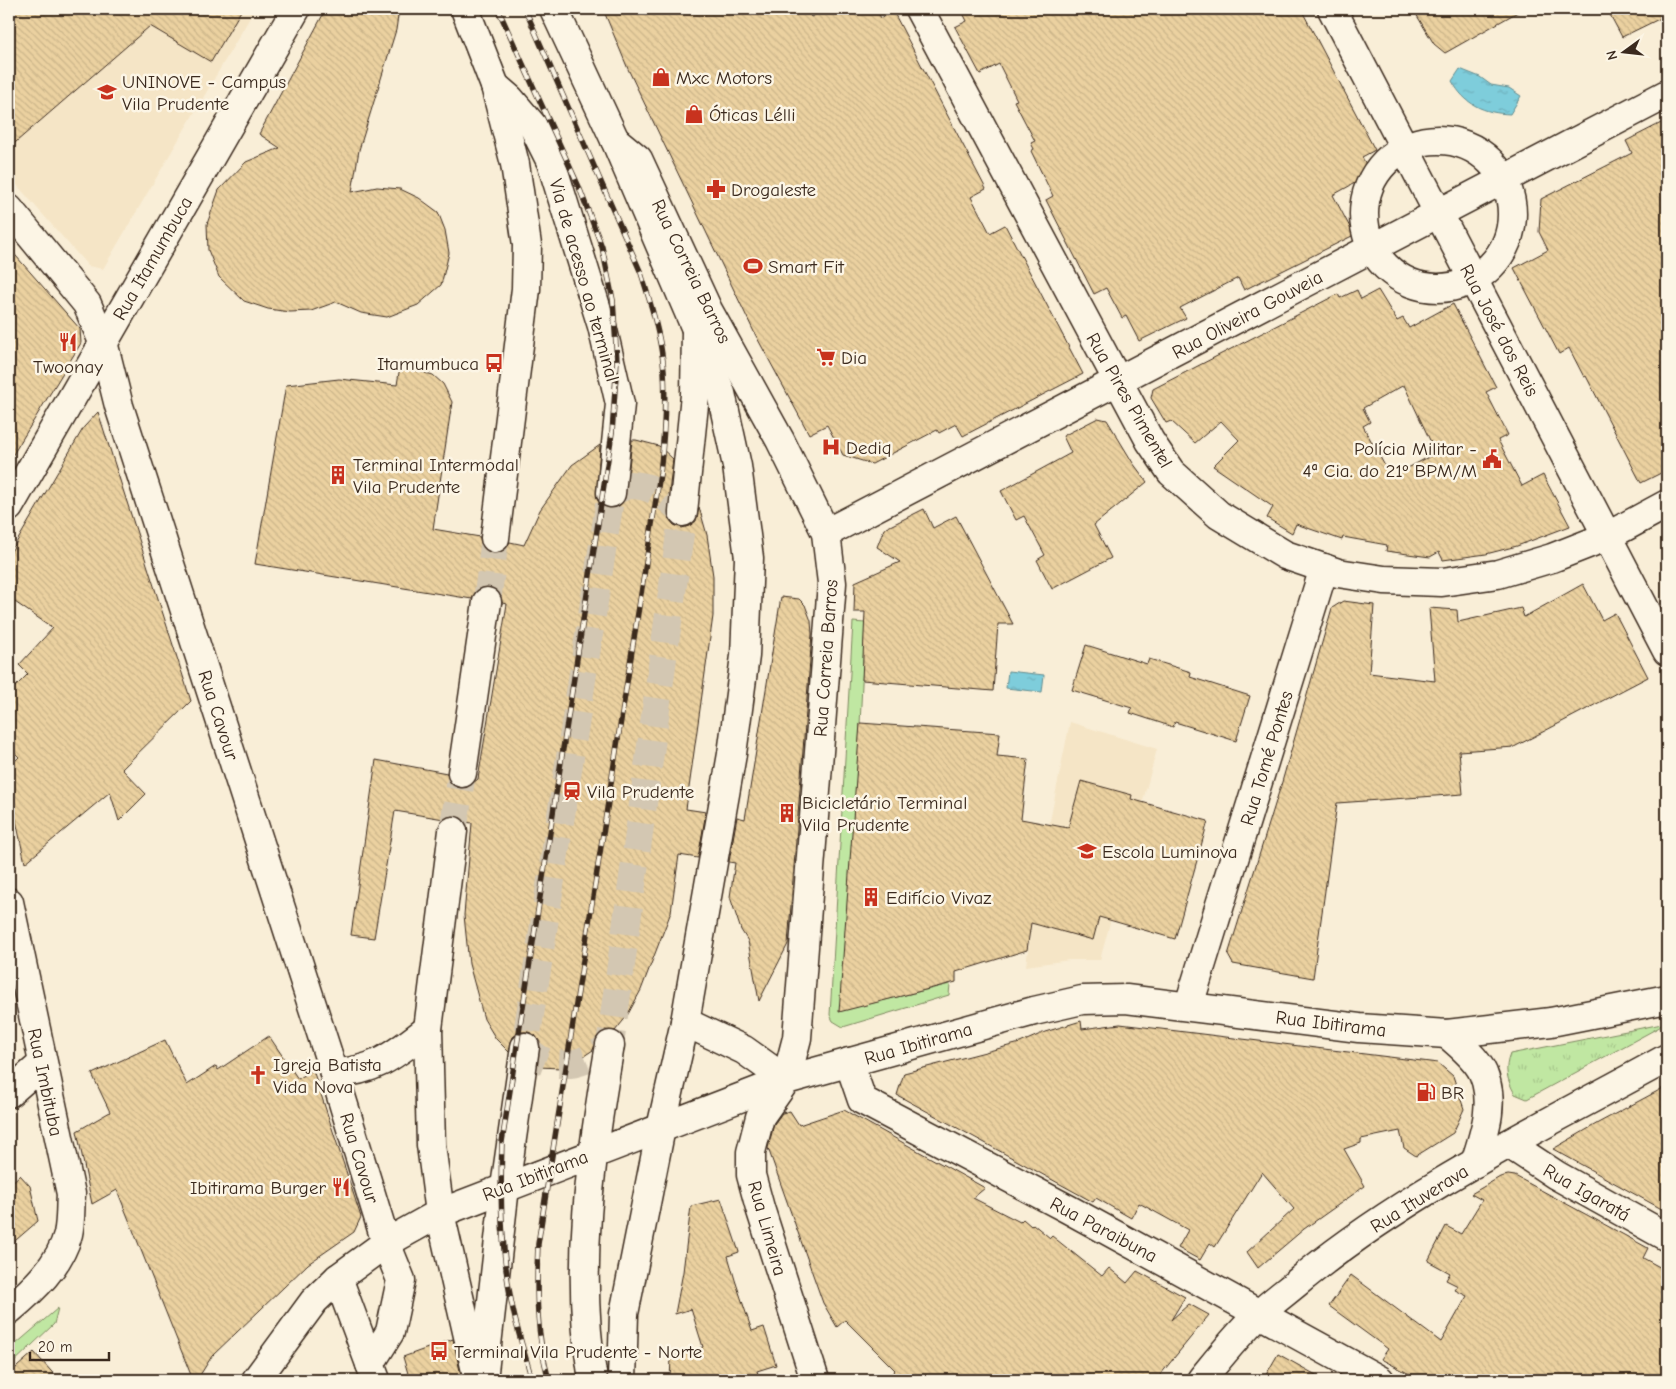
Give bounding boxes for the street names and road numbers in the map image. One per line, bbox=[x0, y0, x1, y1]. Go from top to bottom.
street label: Via de acesso ao terminal bbox=[545, 176, 624, 384]
street label: Rua Itamumbuca bbox=[109, 193, 197, 324]
street label: Rua Correia Barros bbox=[647, 196, 736, 347]
street label: Rua José dos Reis bbox=[1455, 261, 1543, 400]
street label: Rua Oliveira Gouveia bbox=[1169, 266, 1326, 364]
street label: Rua Pires Pimentel bbox=[1082, 329, 1177, 472]
street label: Rua Correia Barros bbox=[810, 579, 842, 738]
street label: Rua Cavour bbox=[193, 667, 243, 764]
street label: Rua Tomé Pontes bbox=[1236, 688, 1298, 828]
street label: Rua Ibitirama bbox=[1274, 1006, 1387, 1042]
street label: Rua Ibitirama bbox=[862, 1018, 975, 1070]
street label: Rua Imbituba bbox=[23, 1026, 67, 1138]
street label: Rua Cavour bbox=[335, 1110, 383, 1207]
street label: Rua Ibitirama bbox=[479, 1146, 591, 1206]
street label: Rua Igaratá bbox=[1539, 1159, 1634, 1226]
street label: Rua Ituverava bbox=[1367, 1160, 1473, 1238]
street label: Rua Limeira bbox=[743, 1178, 791, 1278]
street label: Rua Paraibuna bbox=[1046, 1192, 1161, 1267]

